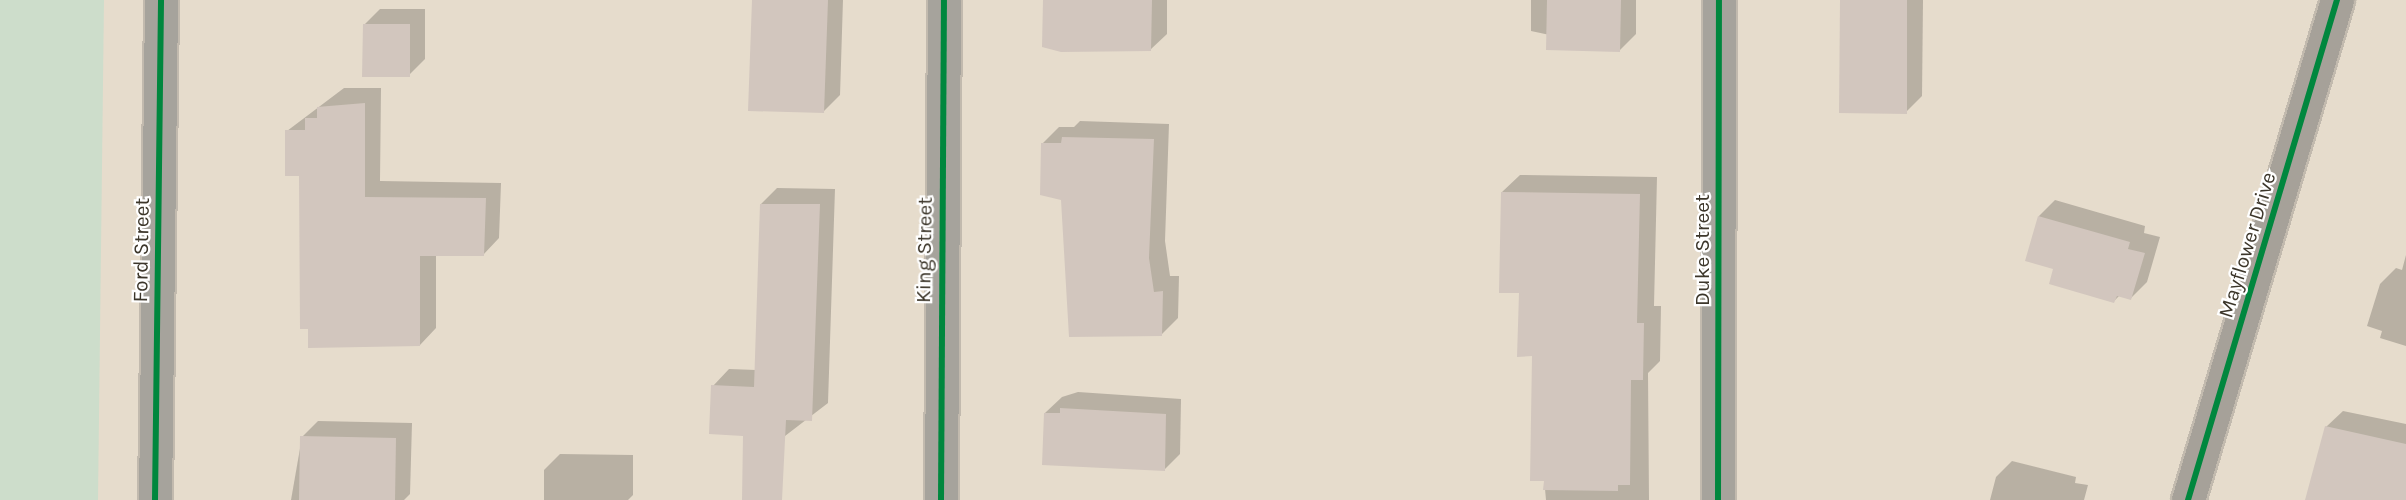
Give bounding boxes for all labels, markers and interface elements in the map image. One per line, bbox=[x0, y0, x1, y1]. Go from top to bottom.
street label: Mayflower Drive bbox=[2213, 169, 2281, 321]
street label: Duke Street bbox=[1689, 194, 1715, 306]
street label: King Street bbox=[910, 197, 938, 303]
street label: Ford Street bbox=[127, 198, 155, 302]

